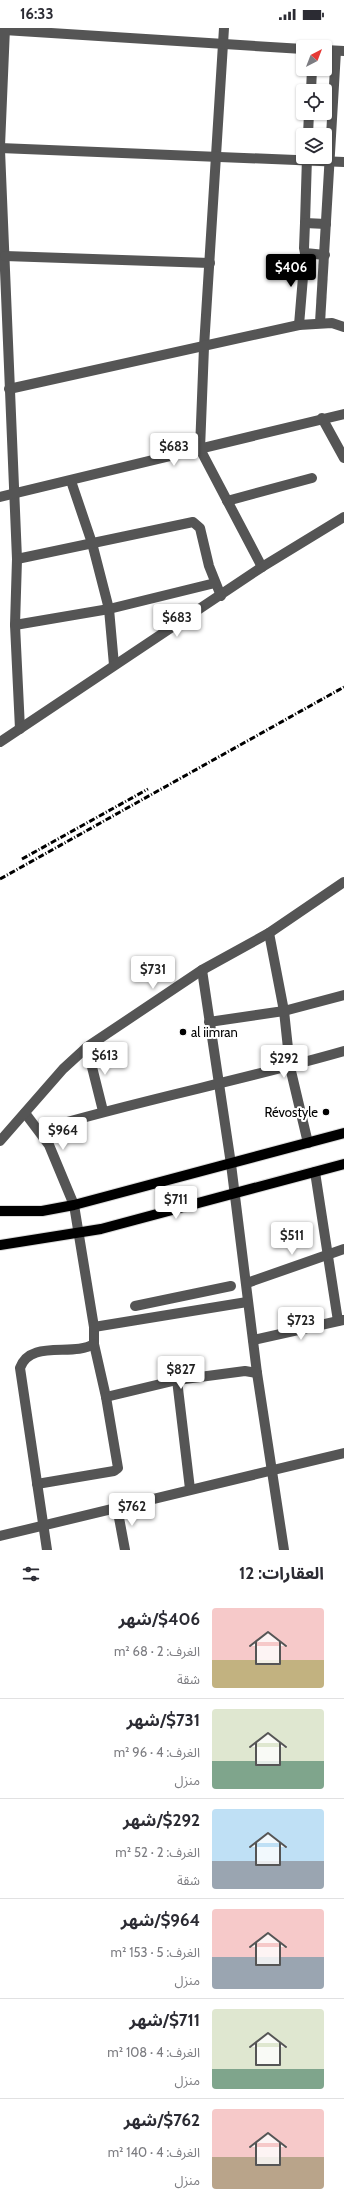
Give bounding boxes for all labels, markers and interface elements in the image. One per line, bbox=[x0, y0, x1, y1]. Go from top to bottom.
text: 16:33 bbox=[20, 5, 53, 23]
north arrow bbox=[296, 40, 332, 76]
map controls bbox=[296, 40, 332, 164]
button: locate bbox=[296, 84, 332, 120]
button: layers bbox=[296, 128, 332, 164]
pin: $406 bbox=[267, 254, 315, 288]
text: $406 bbox=[275, 259, 307, 275]
pin: $683 bbox=[150, 433, 198, 467]
text: $683 bbox=[159, 438, 189, 454]
pin: $683 bbox=[153, 604, 201, 638]
text: $683 bbox=[162, 609, 192, 625]
pin: $731 bbox=[129, 956, 177, 990]
text: $731 bbox=[140, 961, 166, 977]
place label: al iimran bbox=[191, 1024, 238, 1040]
marker: al iimran bbox=[178, 1027, 188, 1037]
pin: $613 bbox=[81, 1042, 129, 1076]
pin: $292 bbox=[260, 1045, 308, 1079]
text: $613 bbox=[92, 1047, 118, 1063]
text: $292 bbox=[270, 1050, 298, 1066]
place label: Révostyle bbox=[264, 1104, 318, 1120]
marker: Révostyle bbox=[321, 1107, 331, 1117]
pin: $964 bbox=[39, 1117, 87, 1151]
text: $964 bbox=[48, 1122, 78, 1138]
pin: $711 bbox=[152, 1186, 200, 1220]
text: $711 bbox=[164, 1191, 188, 1207]
pin: $511 bbox=[268, 1222, 316, 1256]
text: $511 bbox=[280, 1227, 304, 1243]
pin: $723 bbox=[277, 1307, 325, 1341]
text: $723 bbox=[287, 1312, 315, 1328]
pin: $827 bbox=[157, 1356, 205, 1390]
text: $827 bbox=[167, 1361, 195, 1377]
pin: $762 bbox=[108, 1493, 156, 1527]
text: $762 bbox=[118, 1498, 146, 1514]
icon: filters bbox=[20, 1563, 42, 1585]
text: العقارات: 12 bbox=[239, 1563, 324, 1583]
text: $406/شهر bbox=[118, 1609, 200, 1629]
icon: home bbox=[244, 1624, 292, 1672]
text: الغرف: 2 · 68 m² bbox=[114, 1643, 200, 1659]
text: شقة bbox=[177, 1671, 200, 1687]
text: $731/شهر bbox=[126, 1710, 200, 1730]
icon: home bbox=[244, 1725, 292, 1773]
text: الغرف: 4 · 96 m² bbox=[114, 1744, 200, 1760]
text: منزل bbox=[175, 1772, 200, 1788]
text: $292/شهر bbox=[123, 1810, 200, 1830]
icon: home bbox=[244, 1825, 292, 1873]
text: الغرف: 2 · 52 m² bbox=[115, 1844, 200, 1860]
text: شقة bbox=[177, 1872, 200, 1888]
text: $964/شهر bbox=[121, 1910, 200, 1930]
icon: home bbox=[244, 1925, 292, 1973]
text: الغرف: 5 · 153 m² bbox=[111, 1944, 200, 1960]
text: منزل bbox=[175, 1972, 200, 1988]
text: $711/شهر bbox=[129, 2010, 200, 2030]
icon: home bbox=[244, 2025, 292, 2073]
text: الغرف: 4 · 108 m² bbox=[107, 2044, 200, 2060]
text: منزل bbox=[175, 2072, 200, 2088]
text: $762/شهر bbox=[124, 2110, 200, 2130]
icon: home bbox=[244, 2125, 292, 2173]
text: الغرف: 4 · 140 m² bbox=[108, 2144, 200, 2160]
text: منزل bbox=[175, 2172, 200, 2188]

